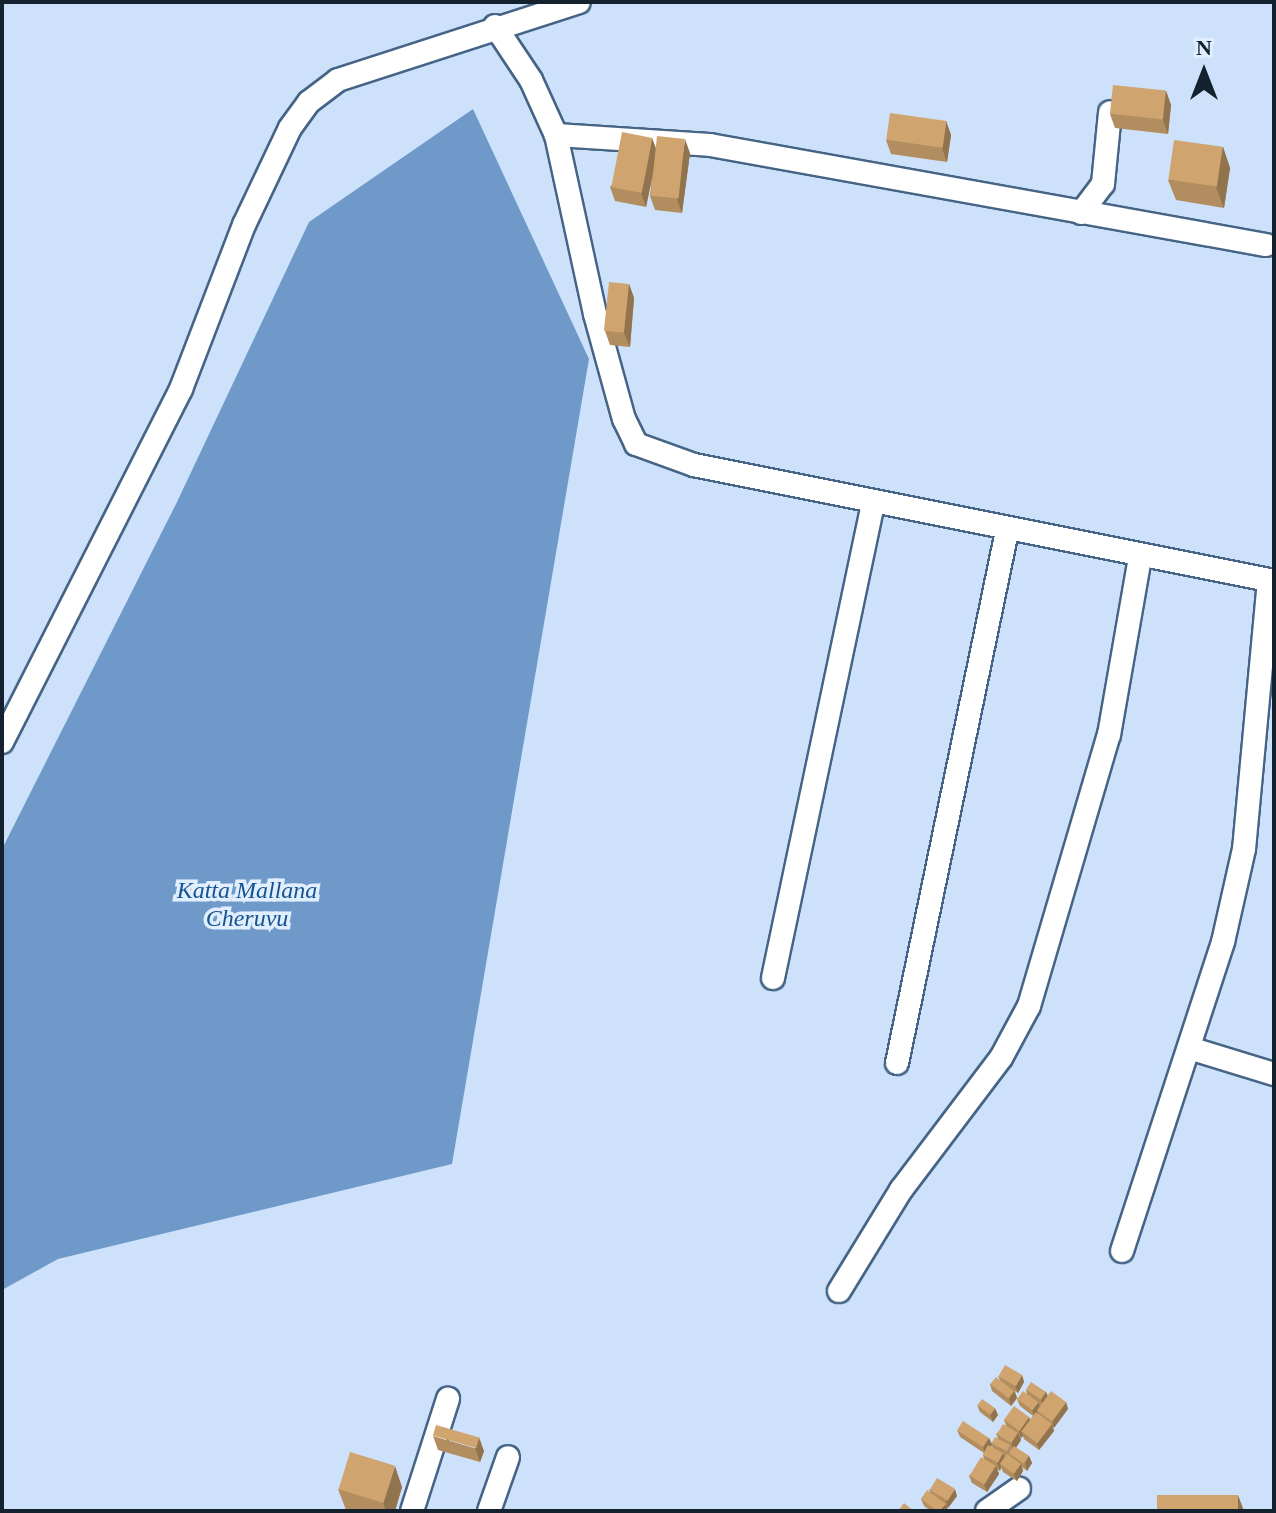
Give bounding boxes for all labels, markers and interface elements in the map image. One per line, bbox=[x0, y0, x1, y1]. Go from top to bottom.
north arrow bbox=[1164, 32, 1244, 112]
text: N bbox=[1196, 35, 1212, 60]
water label: Katta Mallana Cheruvu bbox=[177, 877, 317, 933]

